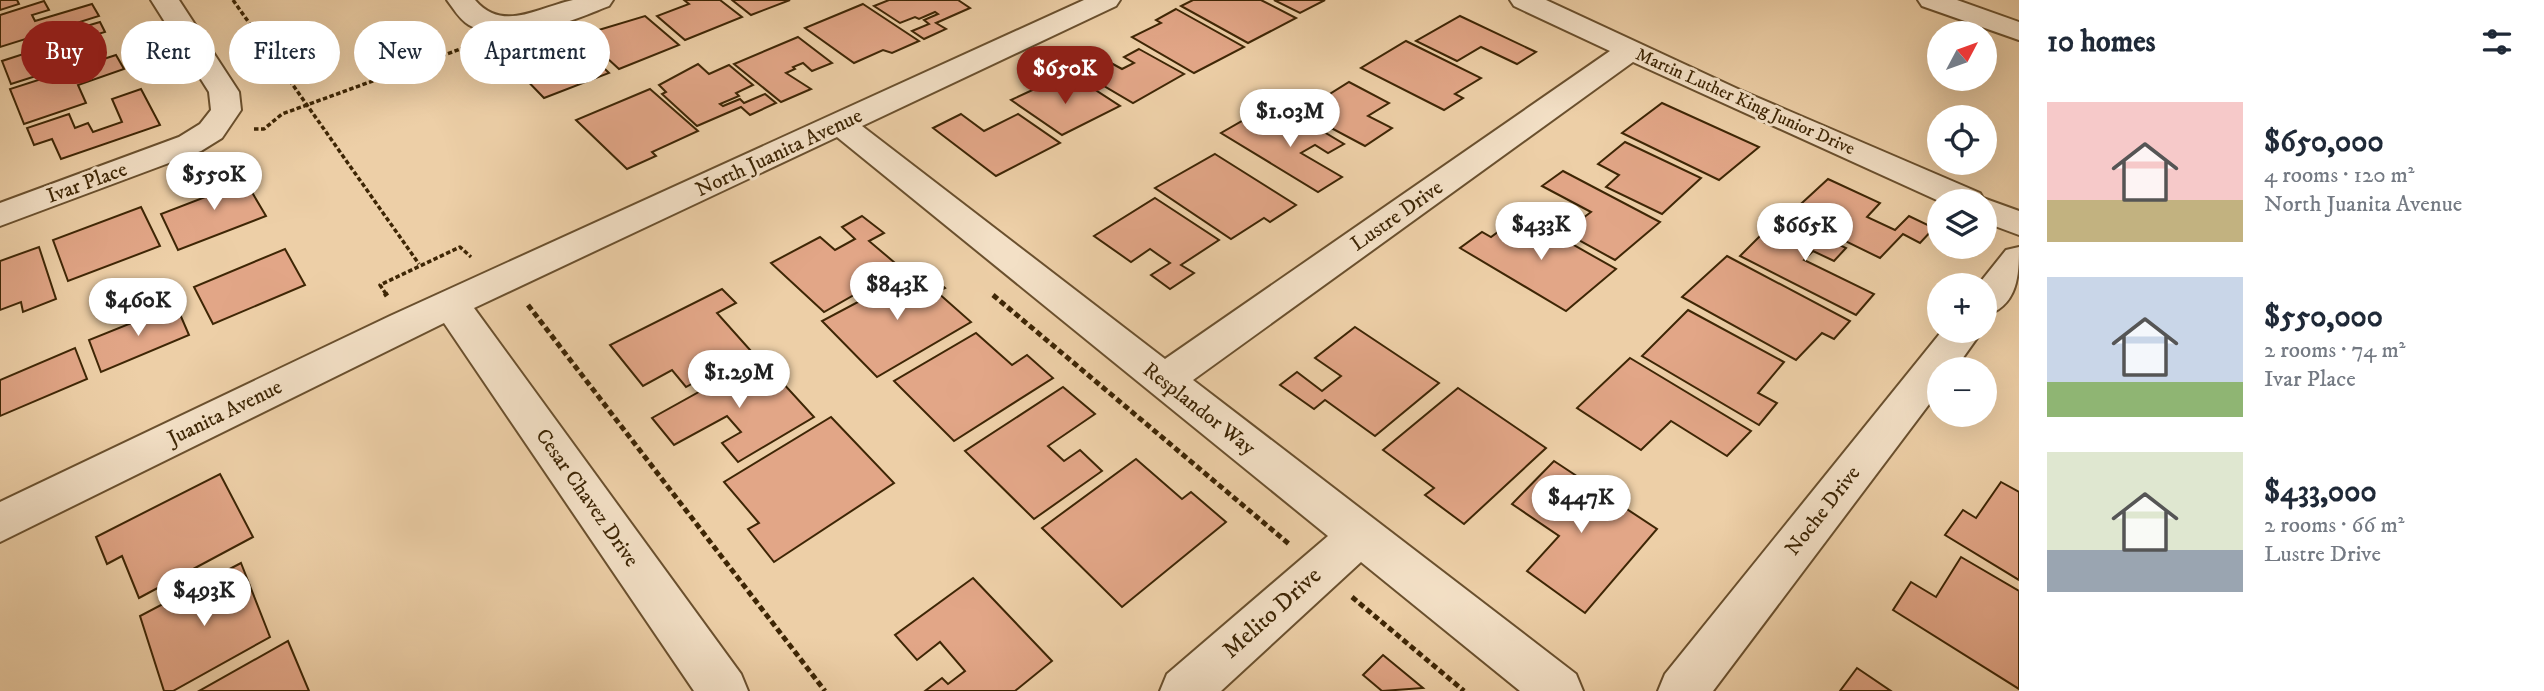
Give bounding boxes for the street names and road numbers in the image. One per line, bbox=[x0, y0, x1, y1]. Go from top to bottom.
street label: Martin Luther King Junior Drive bbox=[1632, 44, 1858, 160]
street label: North Juanita Avenue bbox=[691, 103, 867, 203]
street label: Ivar Place bbox=[43, 156, 131, 210]
street label: Lustre Drive bbox=[1346, 175, 1448, 257]
street label: Resplandor Way bbox=[1137, 357, 1261, 462]
street label: Juanita Avenue bbox=[162, 374, 287, 453]
street label: Cesar Chavez Drive bbox=[530, 424, 645, 572]
street label: Noche Drive bbox=[1780, 461, 1866, 561]
street label: Melito Drive bbox=[1216, 561, 1328, 665]

